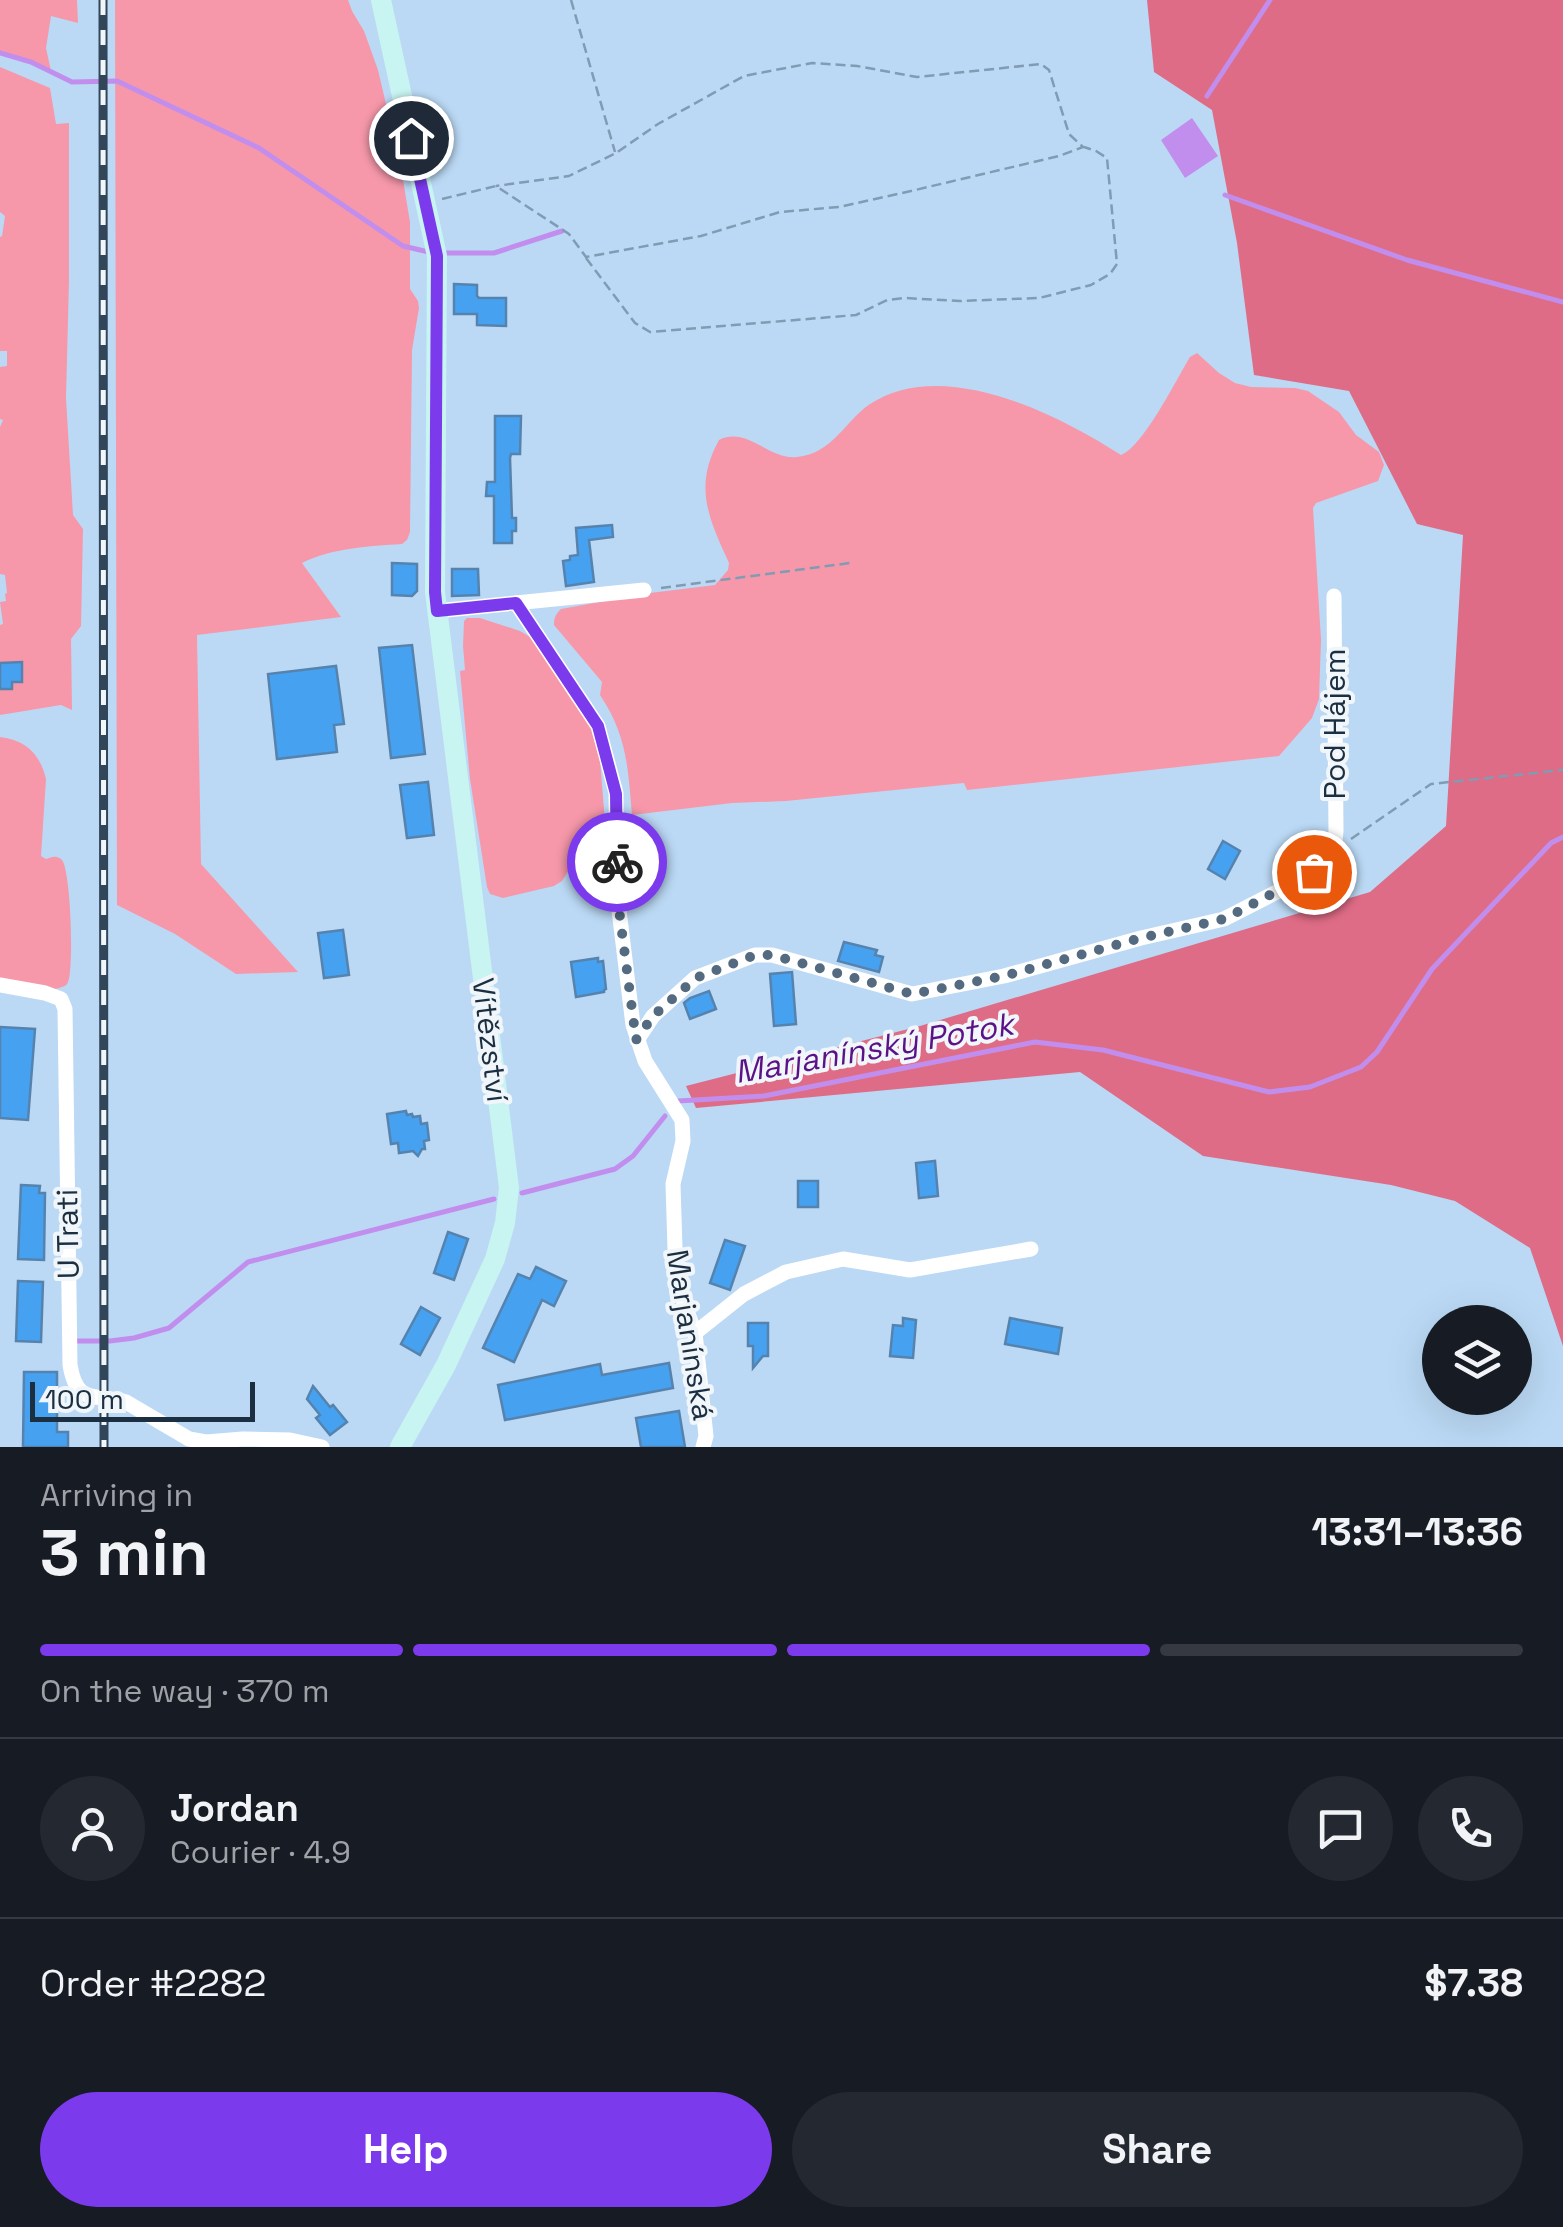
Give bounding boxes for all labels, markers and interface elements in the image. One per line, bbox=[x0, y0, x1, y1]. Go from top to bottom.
pin bbox=[369, 96, 454, 181]
icon: home bbox=[384, 111, 439, 166]
street label: Pod Hájem bbox=[1315, 648, 1354, 800]
courier bbox=[567, 812, 667, 912]
pin bbox=[1272, 830, 1357, 915]
icon: bike bbox=[590, 835, 645, 890]
icon: bag bbox=[1287, 845, 1342, 900]
street label: Vítězství bbox=[464, 976, 518, 1105]
water label: Marjanínský Potok bbox=[731, 1003, 1020, 1092]
street label: U Trati bbox=[47, 1188, 88, 1280]
street label: Marjanínská bbox=[658, 1247, 723, 1423]
map controls bbox=[1422, 1305, 1532, 1415]
button: layers bbox=[1422, 1305, 1532, 1415]
scale bar bbox=[30, 1377, 255, 1422]
text: 100 m bbox=[45, 1381, 124, 1417]
text: Arriving in bbox=[40, 1475, 193, 1515]
text: 13:31–13:36 bbox=[1311, 1508, 1523, 1556]
text: 3 min bbox=[40, 1511, 209, 1594]
text: On the way · 370 m bbox=[40, 1671, 330, 1711]
button: person bbox=[40, 1776, 145, 1881]
button: chat bbox=[1288, 1776, 1393, 1881]
button: phone bbox=[1418, 1776, 1523, 1881]
text: Jordan bbox=[170, 1784, 299, 1832]
text: Courier · 4.9 bbox=[170, 1832, 351, 1872]
text: Order #2282 bbox=[40, 1959, 266, 2007]
text: $7.38 bbox=[1424, 1959, 1523, 2007]
button: Help bbox=[40, 2092, 772, 2207]
button: Share bbox=[792, 2092, 1523, 2207]

